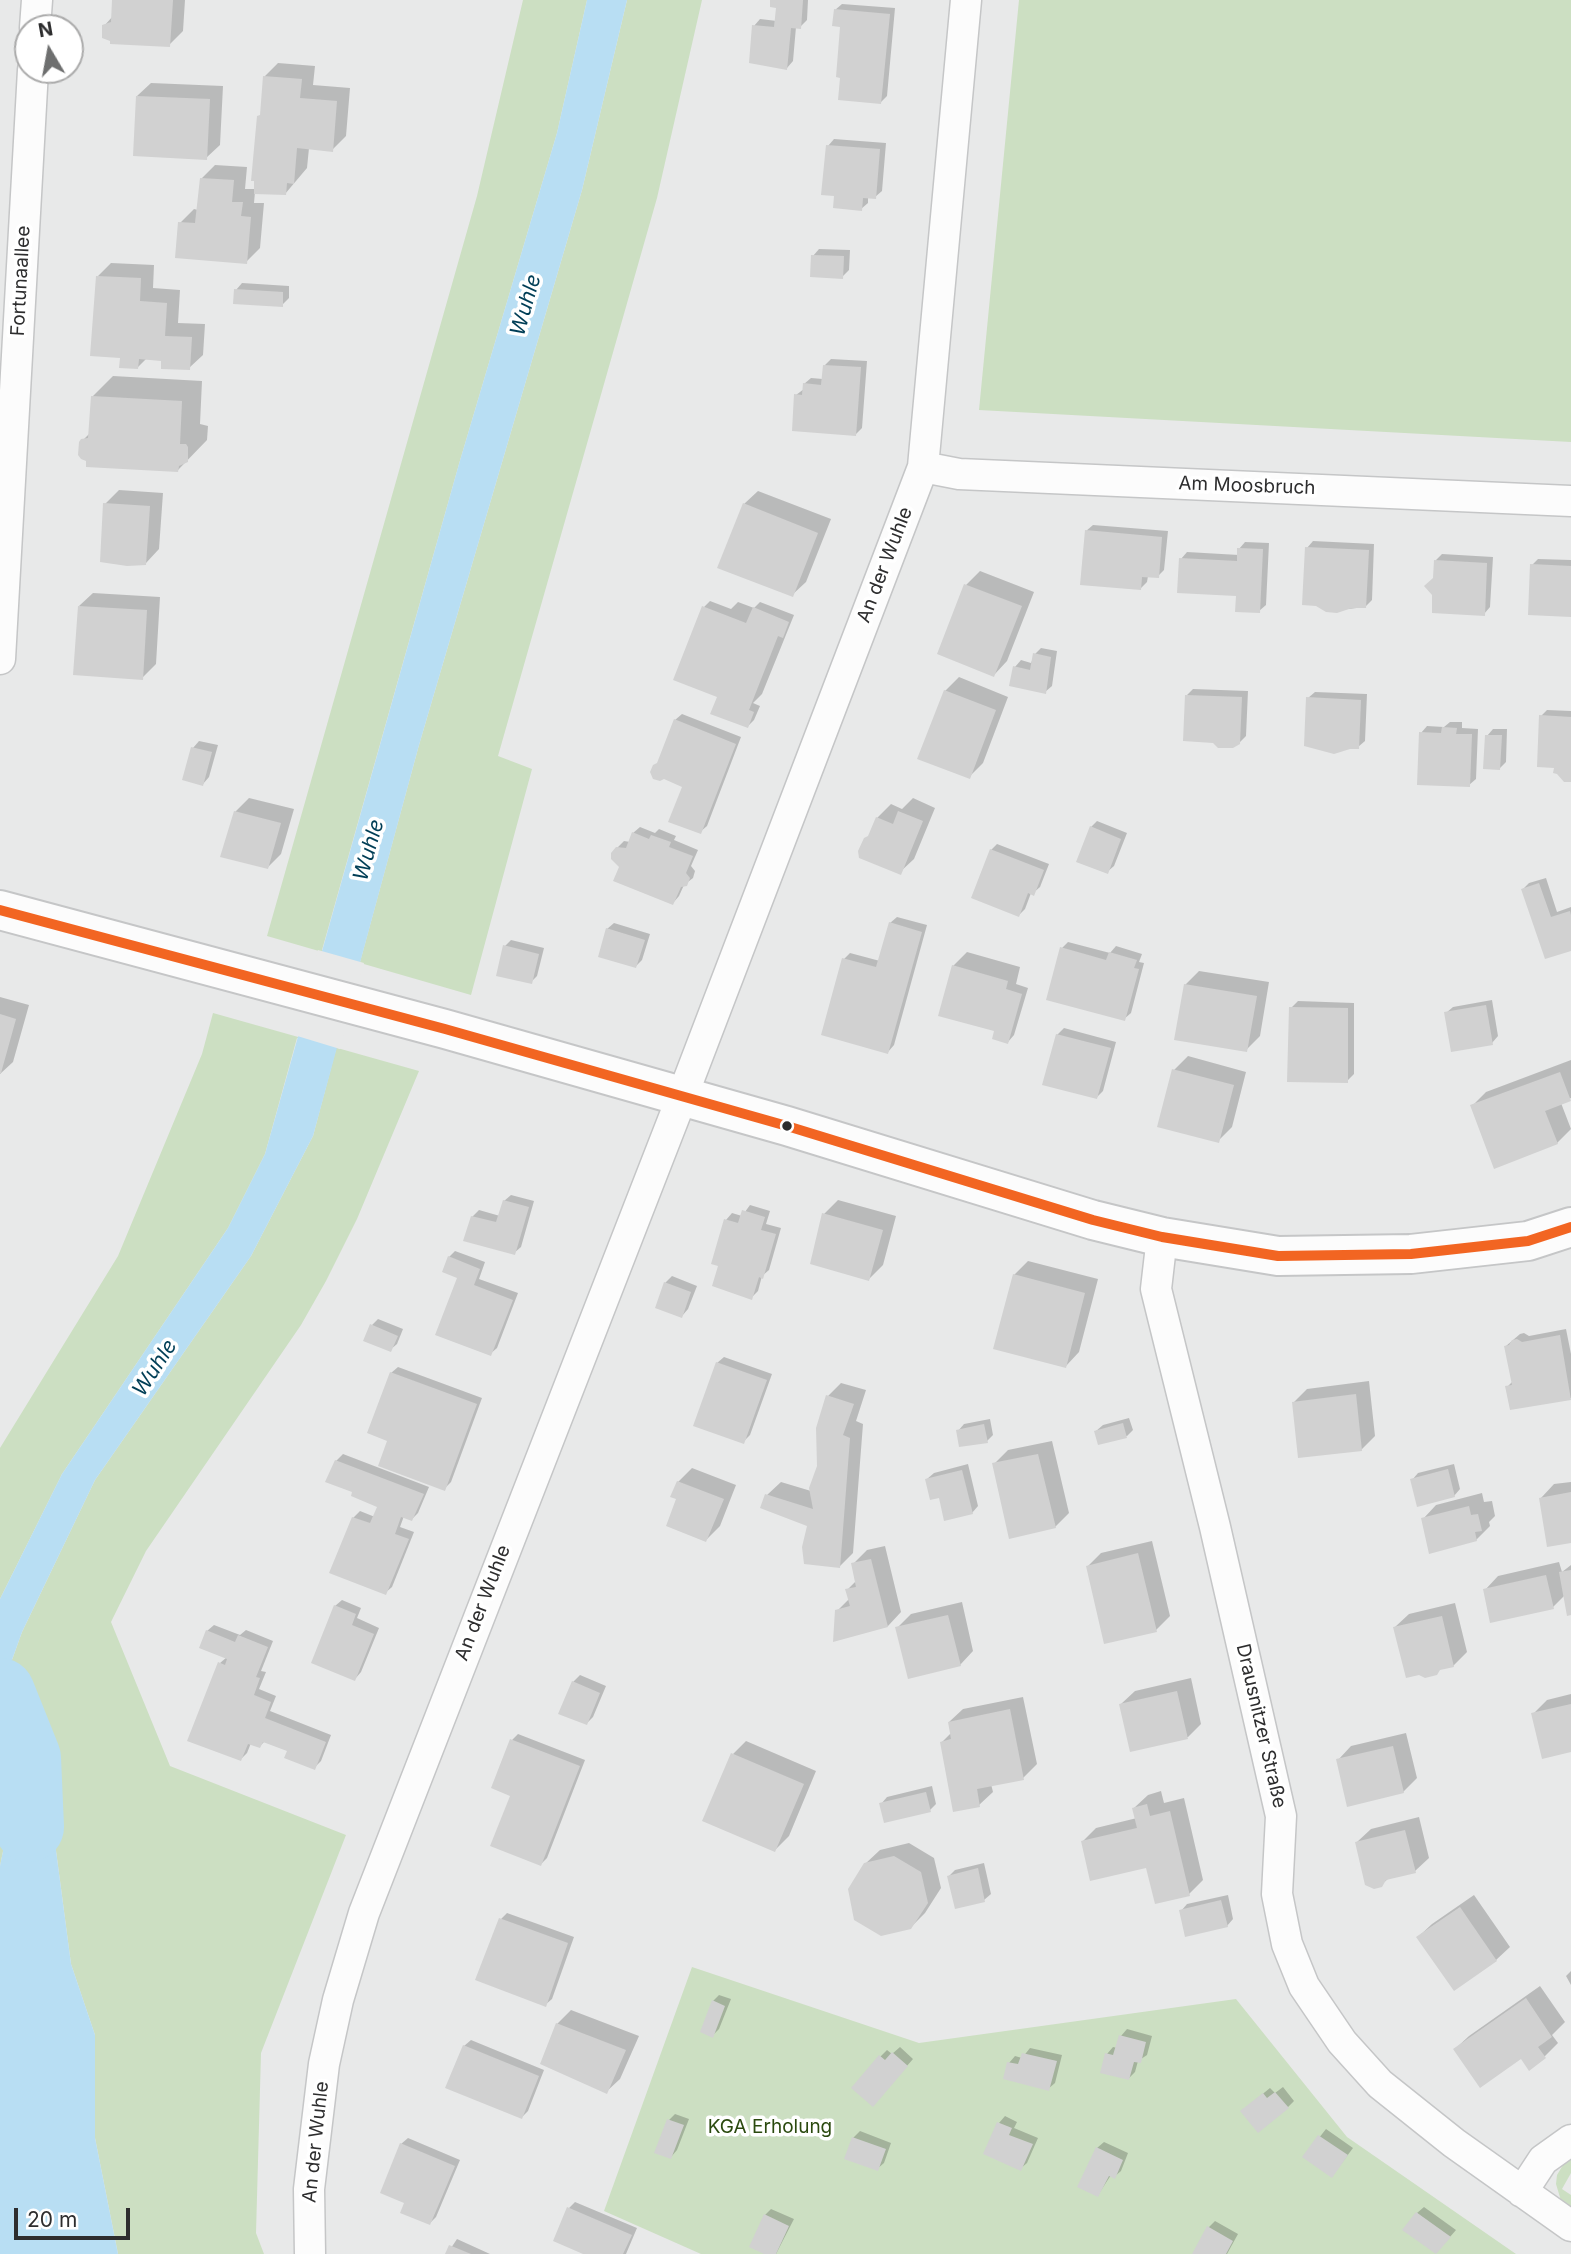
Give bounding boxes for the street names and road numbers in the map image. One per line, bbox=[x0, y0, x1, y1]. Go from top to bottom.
street label: Fortunaallee bbox=[7, 225, 35, 337]
street label: Am Moosbruch bbox=[1178, 472, 1316, 500]
street label: An der Wuhle bbox=[853, 504, 917, 626]
street label: An der Wuhle bbox=[451, 1542, 515, 1664]
street label: Drausnitzer Straße bbox=[1231, 1642, 1291, 1810]
street label: An der Wuhle bbox=[298, 2080, 334, 2204]

